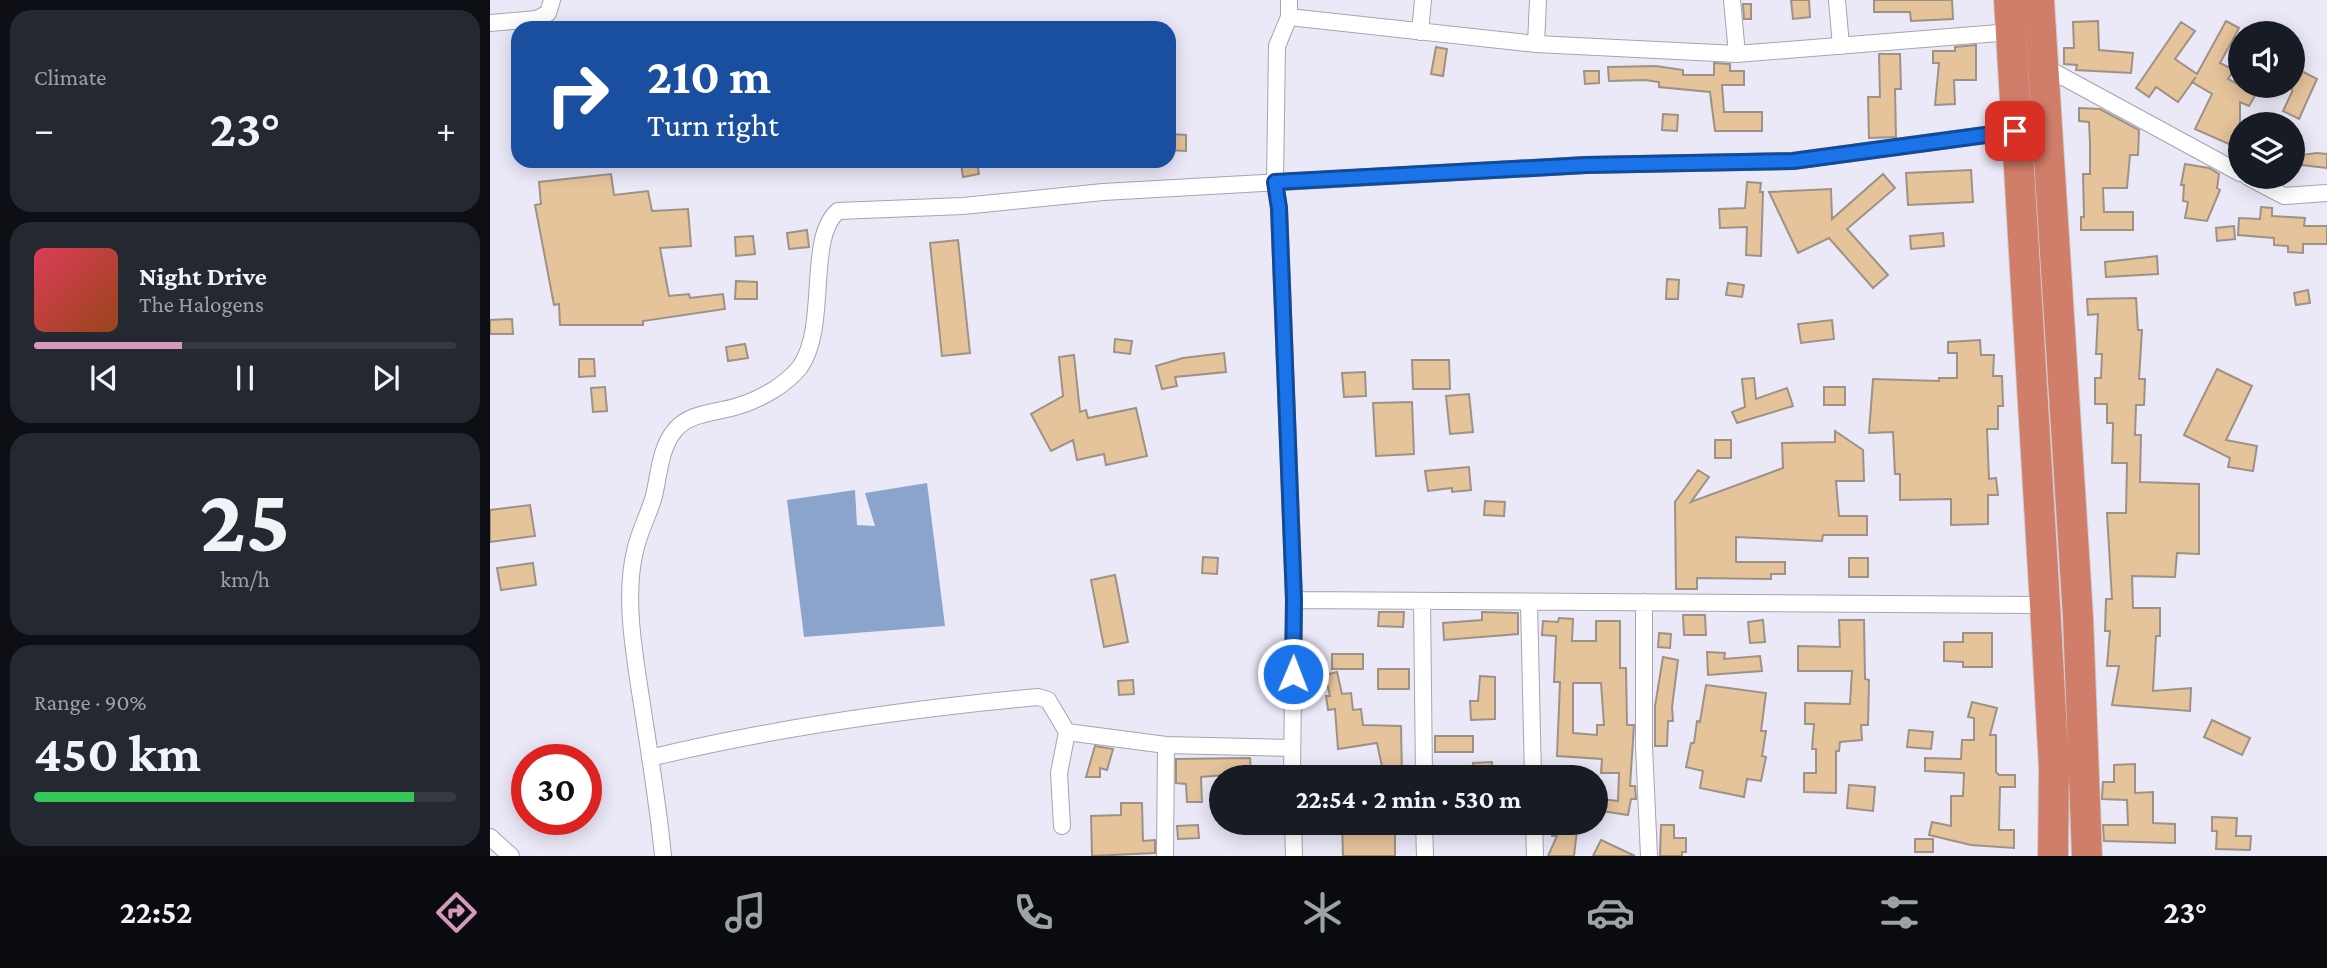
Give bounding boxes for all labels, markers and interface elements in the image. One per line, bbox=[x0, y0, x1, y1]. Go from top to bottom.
map controls bbox=[2228, 21, 2305, 189]
button: sound bbox=[2228, 21, 2305, 98]
icon: right bbox=[532, 49, 623, 140]
text: 210 m bbox=[647, 49, 771, 104]
text: Climate bbox=[34, 64, 106, 90]
text: 23° bbox=[209, 99, 281, 157]
pin bbox=[1985, 101, 2045, 161]
text: Turn right bbox=[647, 107, 779, 143]
text: − bbox=[34, 108, 54, 150]
text: + bbox=[436, 108, 456, 150]
icon: arrive bbox=[1996, 112, 2034, 150]
button: layers bbox=[2228, 112, 2305, 189]
text: Night Drive bbox=[139, 262, 267, 291]
text: The Halogens bbox=[139, 291, 264, 317]
icon: previous bbox=[85, 359, 123, 397]
icon: pause bbox=[226, 359, 264, 397]
icon: next bbox=[367, 359, 405, 397]
text: 25 bbox=[200, 469, 291, 571]
text: km/h bbox=[220, 566, 270, 592]
position arrow bbox=[1256, 637, 1330, 711]
text: Range · 90% bbox=[34, 689, 147, 715]
text: 450 km bbox=[34, 724, 201, 782]
speed limit sign: 30 bbox=[511, 744, 602, 835]
text: 22:54 · 2 min · 530 m bbox=[1296, 785, 1521, 814]
icon: directions bbox=[432, 888, 481, 937]
icon: music bbox=[721, 888, 770, 937]
icon: phone bbox=[1009, 888, 1058, 937]
icon: climate bbox=[1298, 888, 1347, 937]
icon: car bbox=[1586, 888, 1635, 937]
icon: filters bbox=[1875, 888, 1924, 937]
text: 22:52 bbox=[120, 894, 192, 930]
text: 23° bbox=[2163, 894, 2207, 930]

